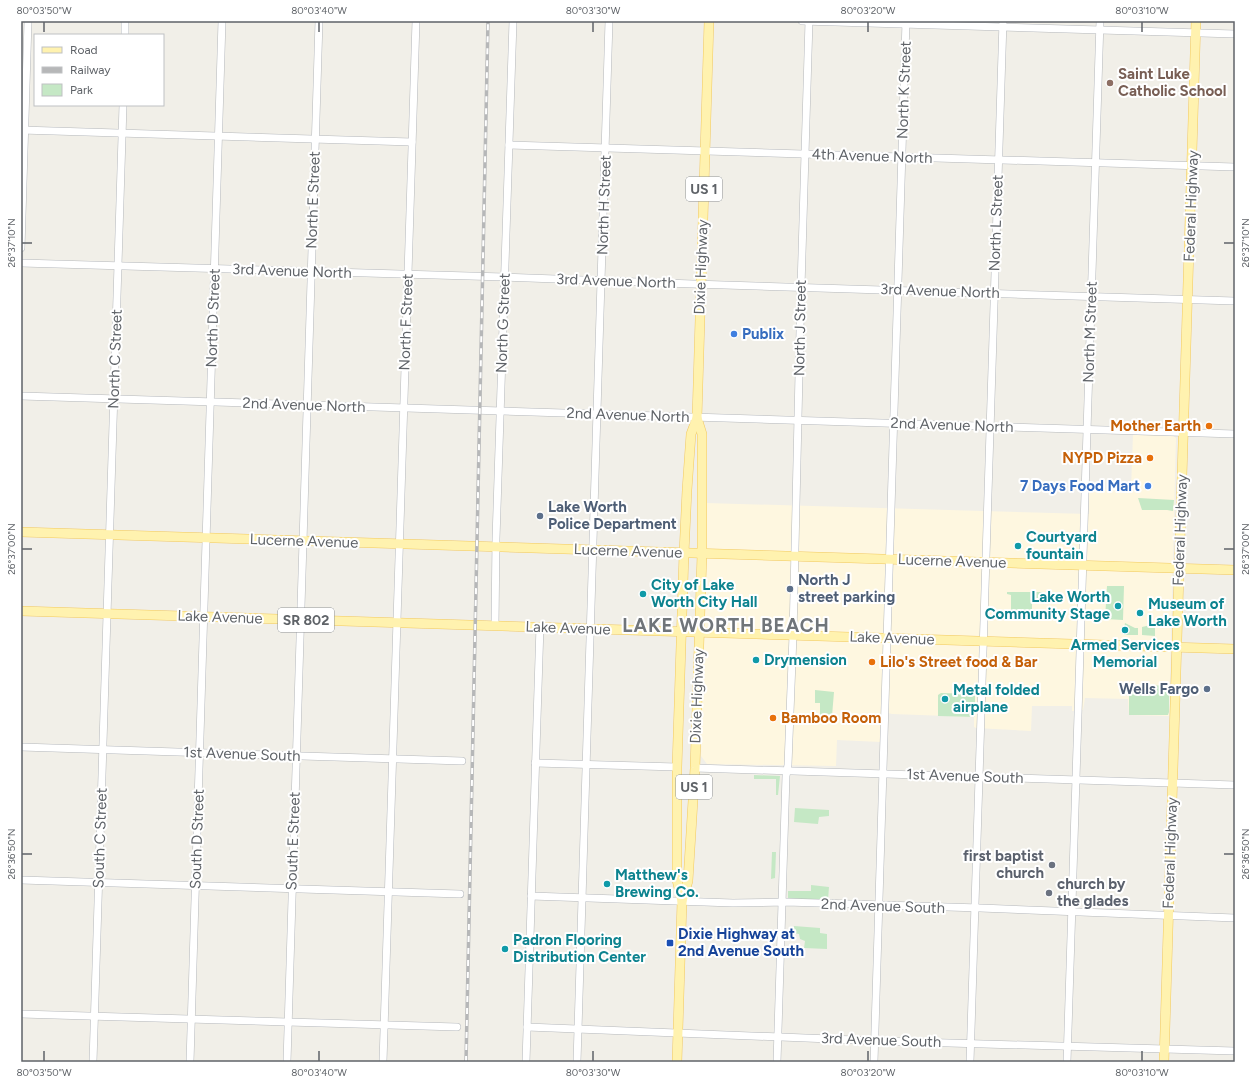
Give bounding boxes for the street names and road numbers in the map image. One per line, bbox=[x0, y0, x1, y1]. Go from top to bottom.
street label: North K Street bbox=[893, 40, 915, 139]
street label: 4th Avenue North bbox=[811, 145, 933, 167]
street label: Federal Highway bbox=[1180, 150, 1202, 262]
street label: North E Street bbox=[302, 151, 324, 249]
street label: North H Street bbox=[593, 154, 615, 255]
street label: North L Street bbox=[985, 174, 1007, 272]
road number: US 1 bbox=[686, 177, 722, 201]
street label: Dixie Highway bbox=[690, 219, 712, 315]
street label: 3rd Avenue North bbox=[232, 260, 352, 282]
street label: North D Street bbox=[202, 268, 224, 368]
street label: 3rd Avenue North bbox=[556, 270, 676, 292]
street label: North G Street bbox=[492, 272, 514, 373]
street label: North F Street bbox=[395, 273, 417, 371]
street label: North J Street bbox=[790, 279, 810, 376]
street label: 3rd Avenue North bbox=[880, 280, 1000, 302]
street label: North M Street bbox=[1079, 281, 1101, 383]
street label: North C Street bbox=[104, 309, 126, 409]
street label: 2nd Avenue North bbox=[242, 394, 366, 416]
street label: 2nd Avenue North bbox=[566, 404, 690, 426]
street label: 2nd Avenue North bbox=[890, 414, 1014, 436]
street label: Federal Highway bbox=[1169, 474, 1191, 586]
street label: Lucerne Avenue bbox=[249, 530, 359, 552]
street label: Lucerne Avenue bbox=[573, 540, 683, 562]
street label: Lucerne Avenue bbox=[897, 550, 1007, 572]
street label: Lake Avenue bbox=[177, 607, 263, 627]
road number: SR 802 bbox=[278, 608, 334, 632]
street label: Lake Avenue bbox=[525, 618, 611, 638]
street label: Lake Avenue bbox=[849, 628, 935, 648]
street label: Dixie Highway bbox=[686, 648, 708, 744]
street label: 1st Avenue South bbox=[183, 743, 301, 765]
street label: 1st Avenue South bbox=[906, 765, 1024, 787]
road number: US 1 bbox=[676, 775, 712, 799]
street label: South C Street bbox=[89, 787, 111, 889]
street label: South D Street bbox=[186, 788, 208, 889]
street label: South E Street bbox=[282, 791, 304, 891]
street label: Federal Highway bbox=[1159, 797, 1181, 909]
street label: 2nd Avenue South bbox=[821, 895, 945, 917]
street label: 3rd Avenue South bbox=[820, 1029, 942, 1051]

